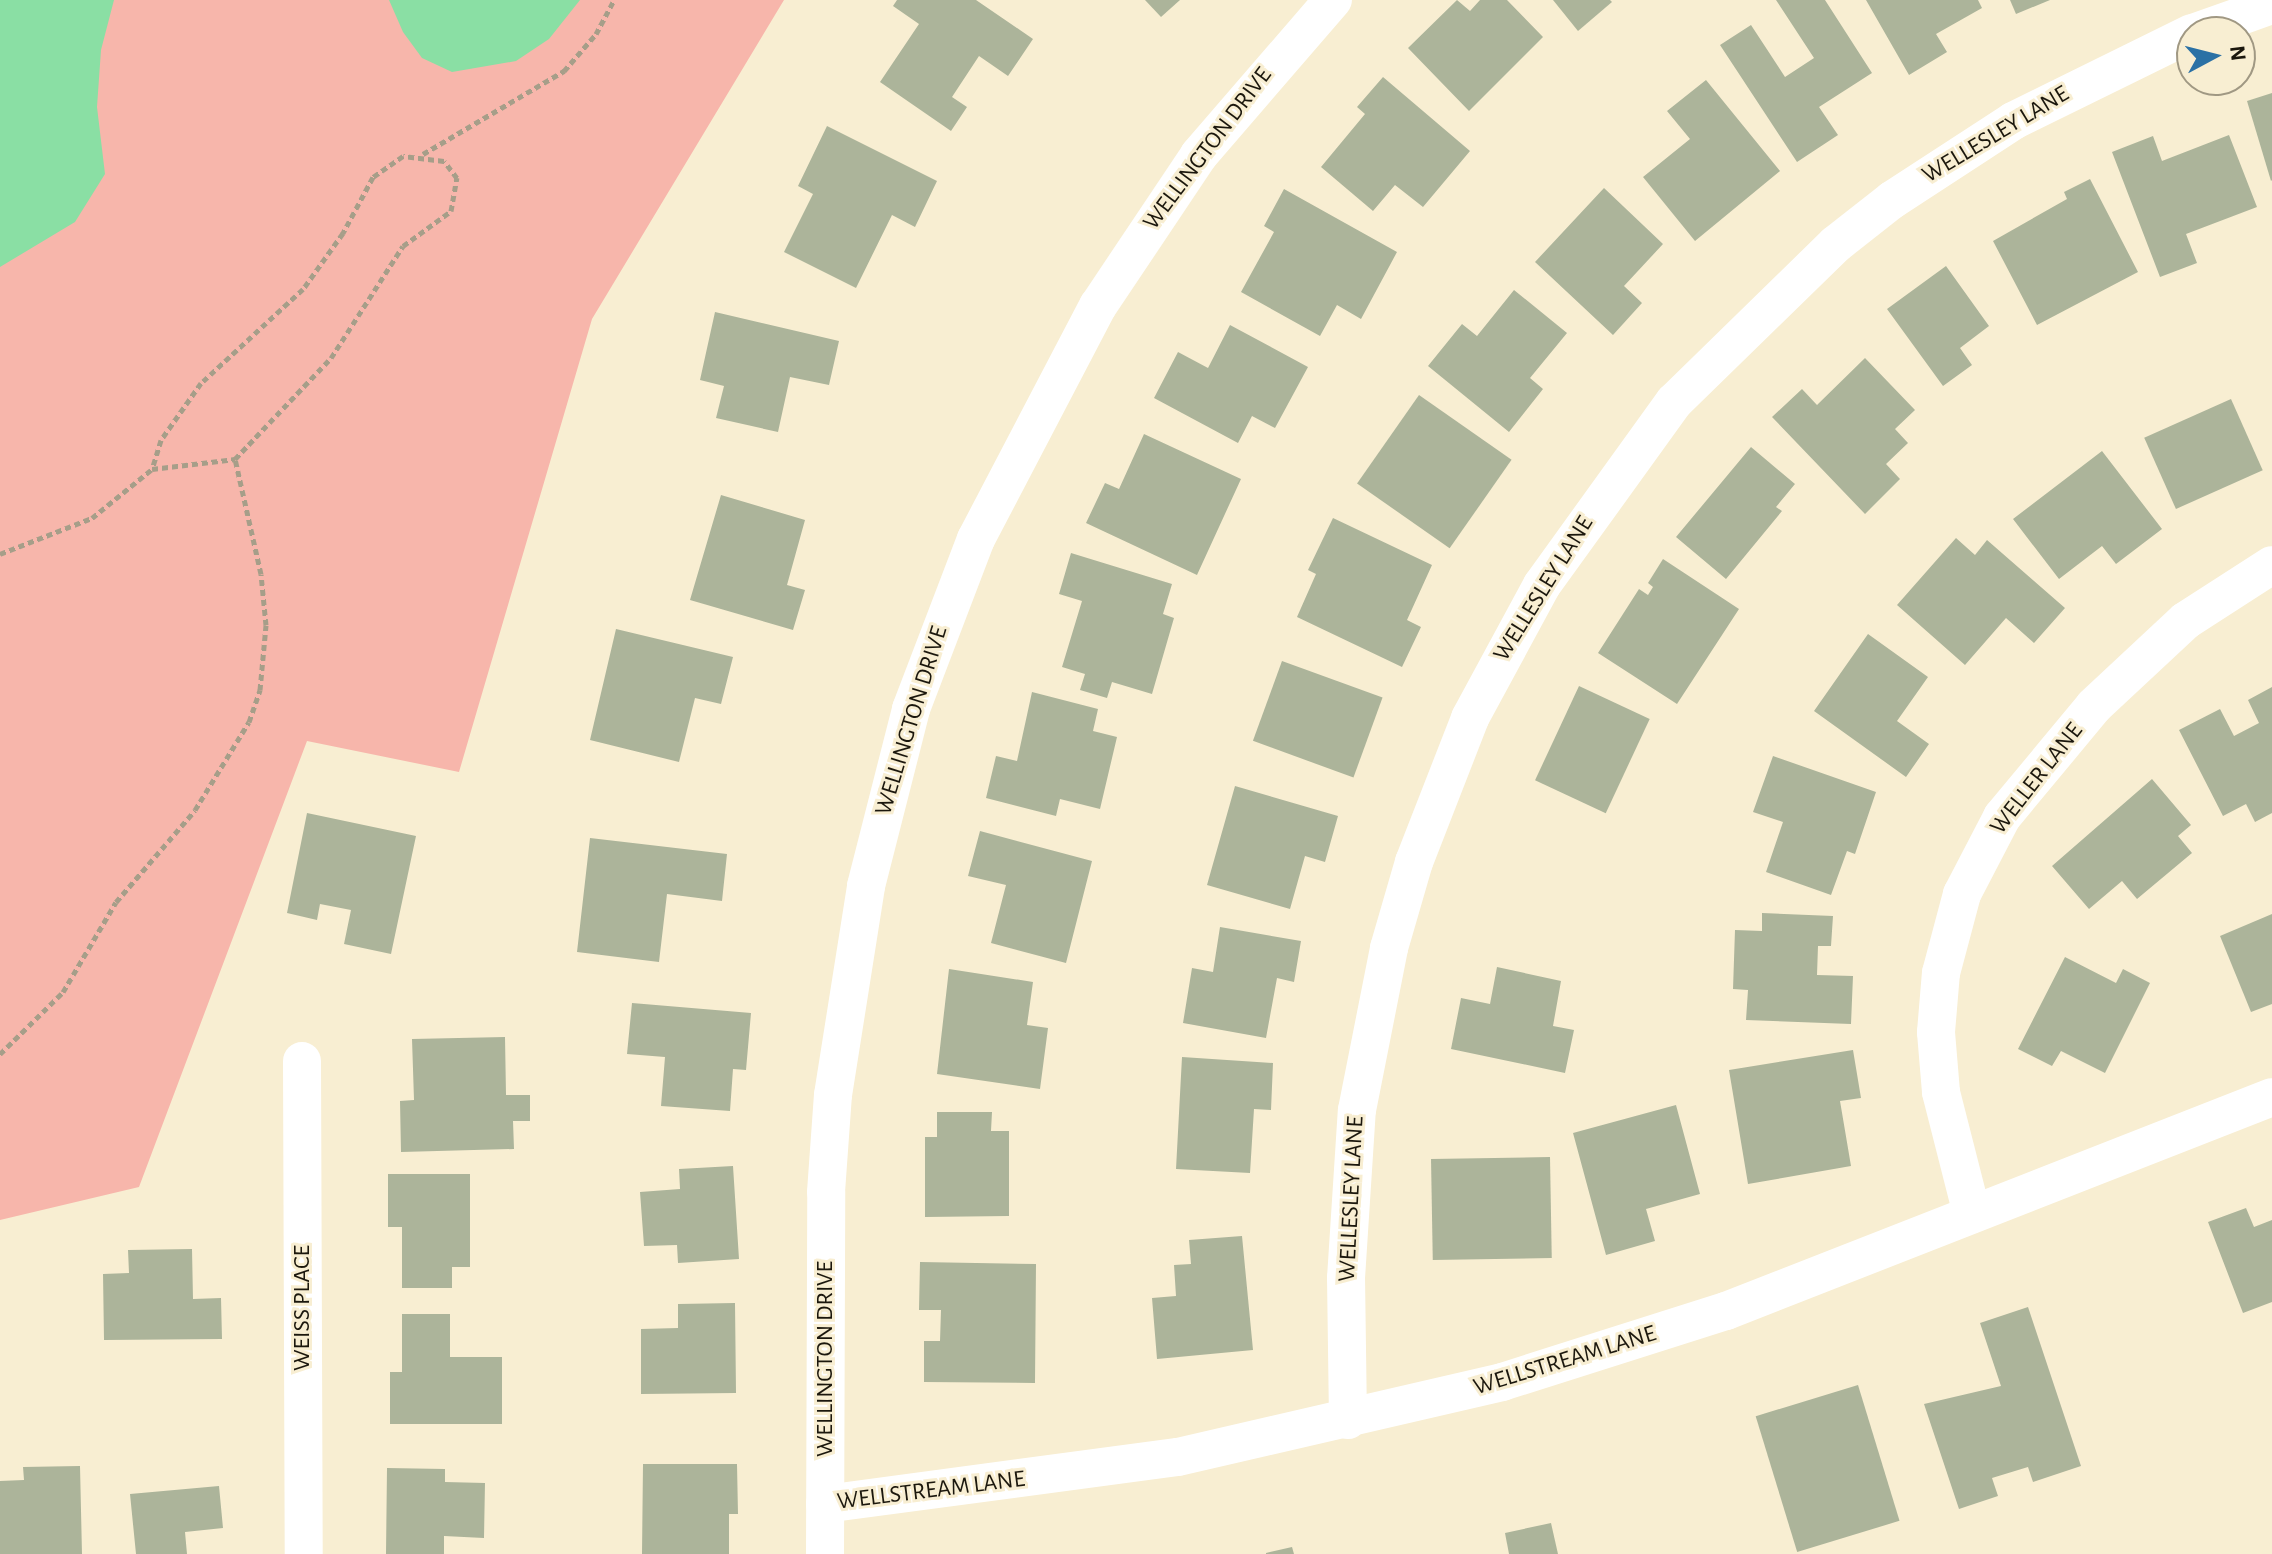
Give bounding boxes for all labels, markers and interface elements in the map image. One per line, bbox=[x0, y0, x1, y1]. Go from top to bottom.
north arrow bbox=[2176, 16, 2256, 96]
text: N bbox=[2226, 44, 2250, 62]
street label: WELLINGTON DRIVE bbox=[1137, 62, 1279, 236]
street label: WELLESLEY LANE bbox=[1917, 80, 2075, 190]
street label: WELLESLEY LANE bbox=[1488, 511, 1600, 667]
street label: WELLINGTON DRIVE bbox=[870, 623, 954, 819]
street label: WELLER LANE bbox=[1985, 717, 2089, 841]
street label: WELLESLEY LANE bbox=[1333, 1115, 1371, 1283]
street label: WEISS PLACE bbox=[289, 1245, 317, 1371]
street label: WELLINGTON DRIVE bbox=[812, 1261, 840, 1457]
street label: WELLSTREAM LANE bbox=[1470, 1320, 1660, 1402]
street label: WELLSTREAM LANE bbox=[835, 1465, 1027, 1517]

